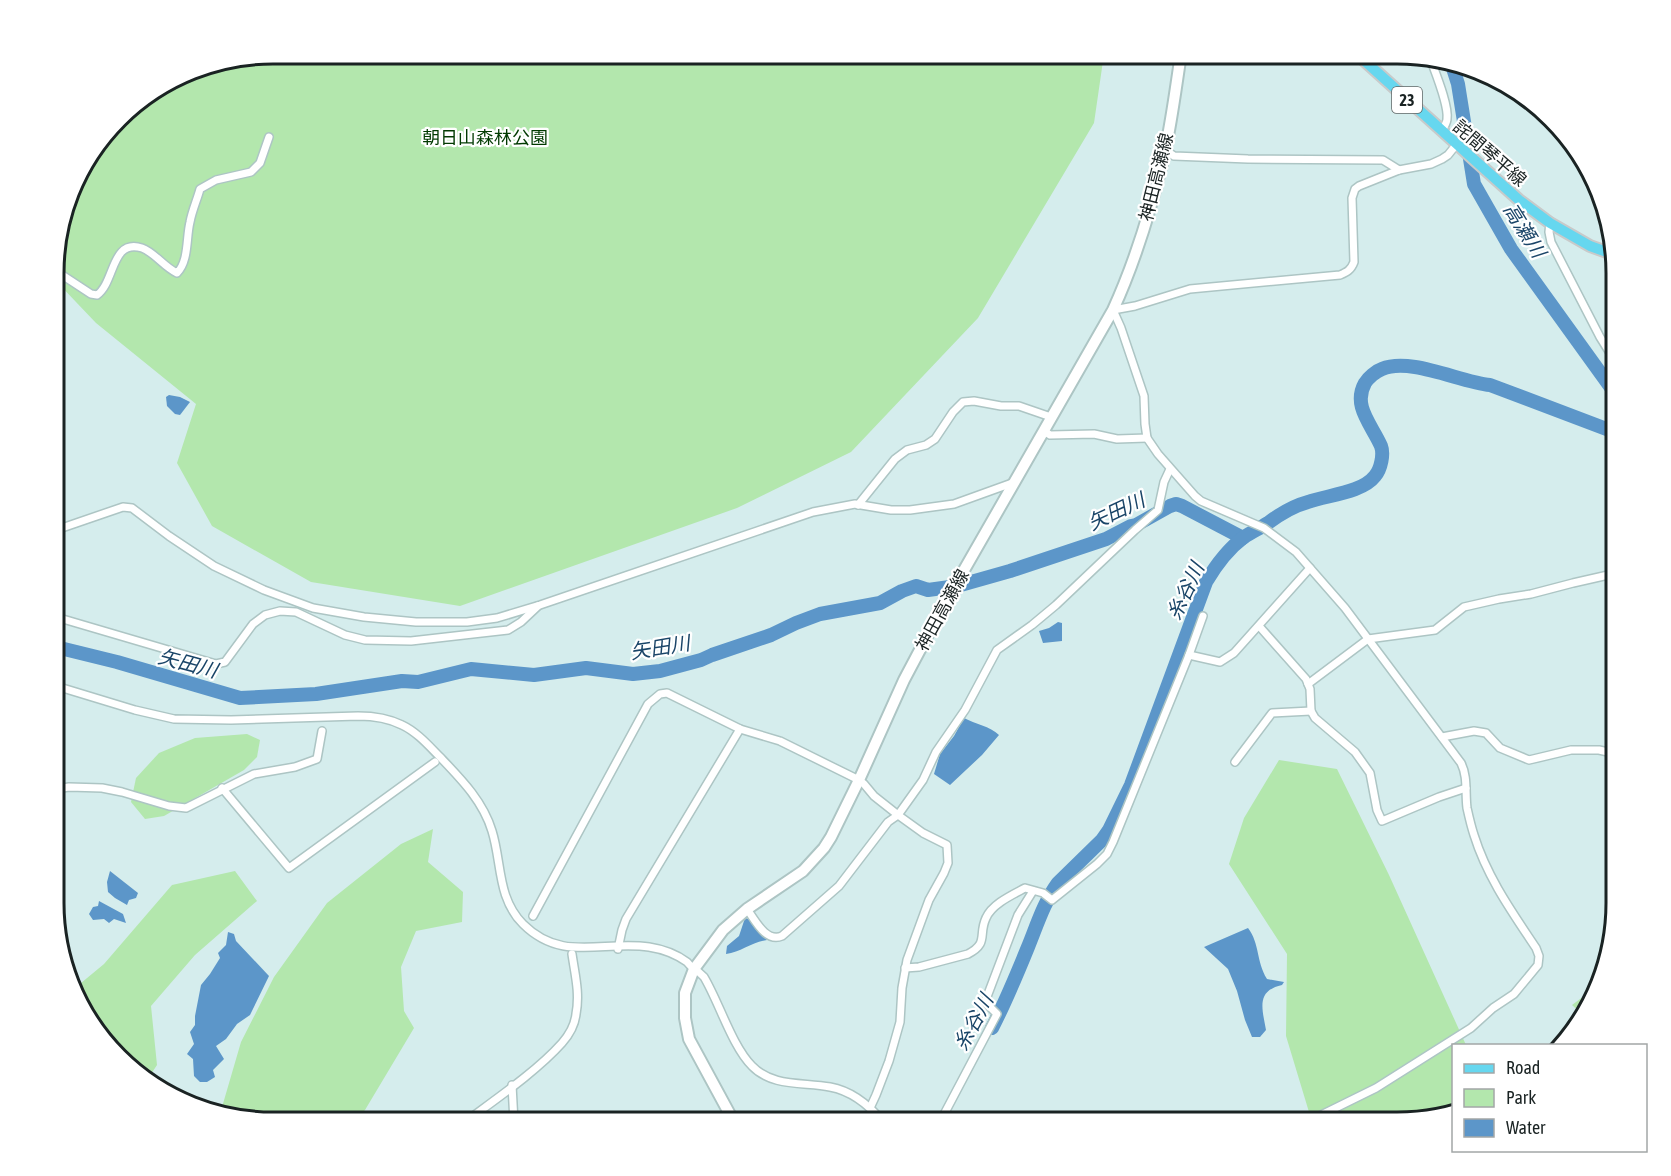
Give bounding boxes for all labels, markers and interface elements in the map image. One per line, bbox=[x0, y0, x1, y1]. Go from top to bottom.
road number: 23 bbox=[1392, 87, 1422, 113]
street label: 詫間琴平線 bbox=[1449, 116, 1531, 190]
park label: 朝日山森林公園 bbox=[422, 127, 548, 148]
street label: 神田高瀬線 bbox=[1135, 131, 1177, 223]
water label: 高瀬川 bbox=[1499, 198, 1552, 263]
water label: 矢田川 bbox=[1084, 487, 1150, 534]
water label: 糸谷川 bbox=[1162, 557, 1209, 623]
street label: 神田高瀬線 bbox=[911, 566, 973, 654]
water label: 矢田川 bbox=[629, 631, 693, 663]
water label: 矢田川 bbox=[156, 644, 222, 682]
water label: 糸谷川 bbox=[949, 988, 998, 1054]
legend bbox=[1452, 1044, 1647, 1152]
text: Road bbox=[1506, 1057, 1540, 1078]
text: Park bbox=[1506, 1087, 1536, 1108]
text: Water bbox=[1506, 1117, 1546, 1138]

